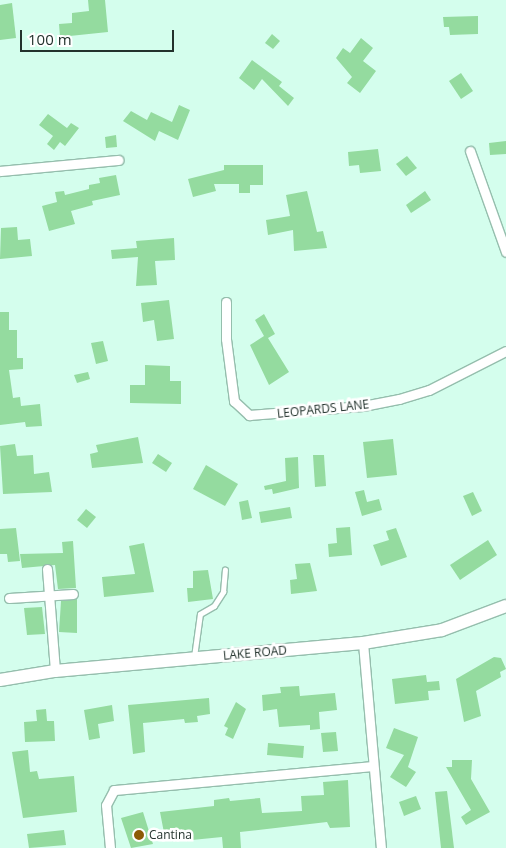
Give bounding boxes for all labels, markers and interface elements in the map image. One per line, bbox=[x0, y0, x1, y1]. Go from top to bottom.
scale bar bbox=[22, 20, 176, 52]
text: 100 m bbox=[28, 29, 72, 49]
street label: LEOPARDS LANE bbox=[276, 397, 370, 421]
street label: LAKE ROAD bbox=[222, 643, 288, 663]
place label: Cantina bbox=[149, 828, 192, 842]
marker: Cantina bbox=[133, 829, 145, 841]

